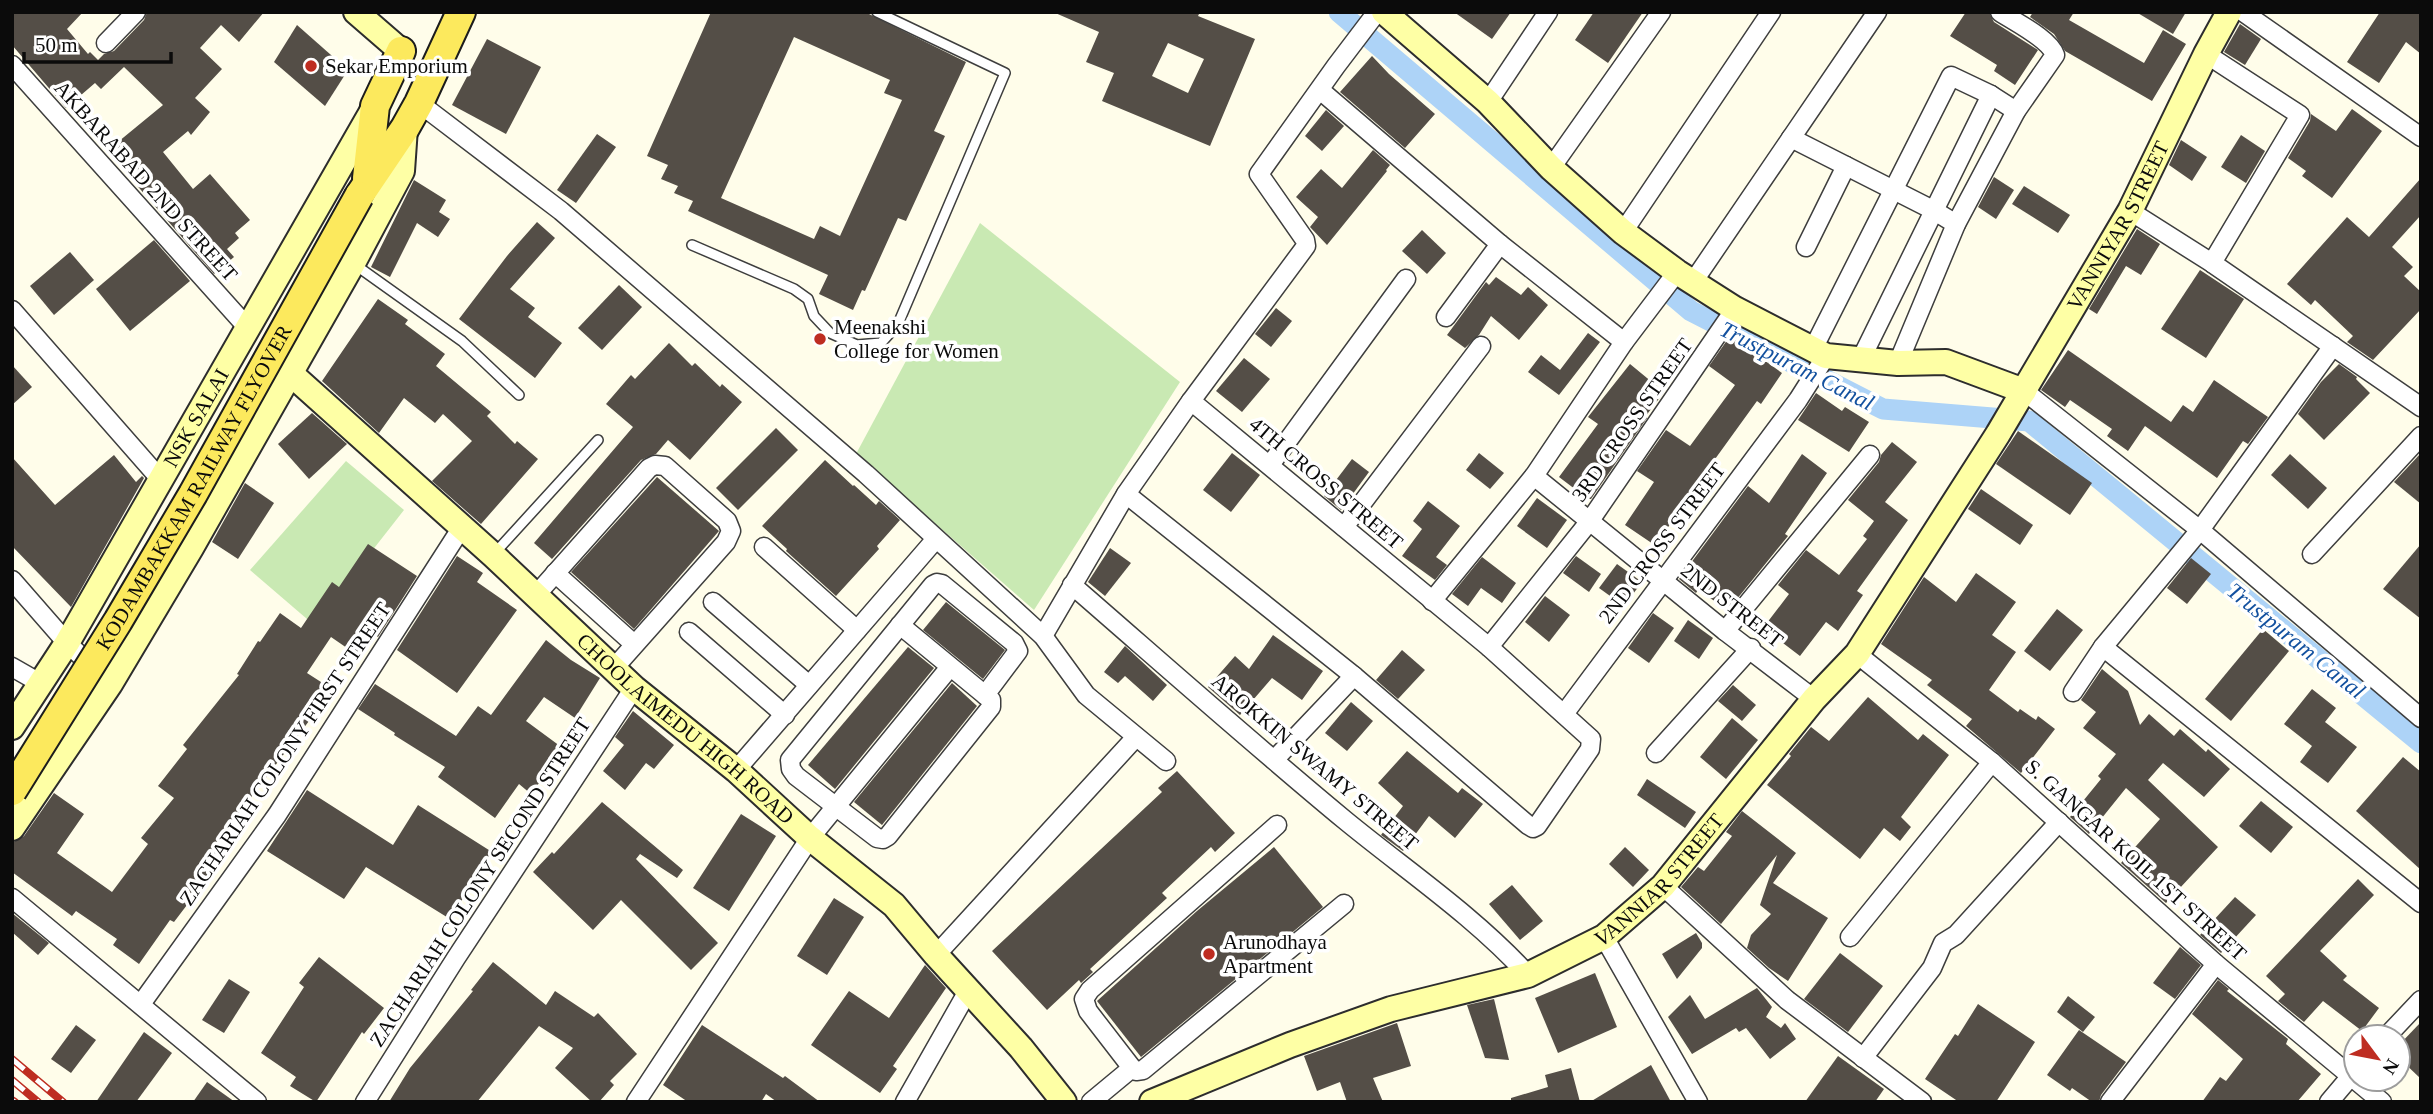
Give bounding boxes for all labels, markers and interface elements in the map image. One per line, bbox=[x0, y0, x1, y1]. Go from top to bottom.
scale bar bbox=[24, 21, 172, 65]
text: 50 m bbox=[35, 33, 78, 57]
place label: Sekar Emporium bbox=[325, 54, 468, 78]
marker: Sekar Emporium bbox=[303, 58, 319, 74]
street label: AKBARABAD 2ND STREET bbox=[50, 76, 242, 286]
street label: VANNIYAR STREET bbox=[2062, 137, 2174, 315]
place label: Meenakshi College for Women bbox=[834, 315, 999, 363]
water label: Trustpuram Canal bbox=[1716, 316, 1878, 416]
street label: KODAMBAKKAM RAILWAY FLYOVER bbox=[91, 321, 297, 654]
marker: Meenakshi College for Women bbox=[812, 331, 828, 347]
street label: 3RD CROSS STREET bbox=[1567, 334, 1697, 506]
street label: NSK SALAI bbox=[159, 365, 234, 471]
street label: 4TH CROSS STREET bbox=[1245, 412, 1408, 554]
street label: 2ND CROSS STREET bbox=[1594, 458, 1730, 628]
street label: 2ND STREET bbox=[1676, 558, 1788, 652]
water label: Trustpuram Canal bbox=[2222, 578, 2370, 704]
street label: ZACHARIAH COLONY FIRST STREET bbox=[174, 598, 396, 910]
street label: CHOOLAIMEDU HIGH ROAD bbox=[572, 629, 799, 829]
street label: AROKKIN SWAMY STREET bbox=[1207, 669, 1423, 855]
street label: ZACHARIAH COLONY SECOND STREET bbox=[365, 713, 596, 1051]
street label: S. GANGAR KOIL 1ST STREET bbox=[2021, 754, 2251, 966]
street label: VANNIAR STREET bbox=[1591, 809, 1729, 952]
place label: Arunodhaya Apartment bbox=[1223, 930, 1327, 978]
marker: Arunodhaya Apartment bbox=[1201, 946, 1217, 962]
north arrow bbox=[2342, 1023, 2412, 1093]
text: N bbox=[2378, 1055, 2404, 1078]

